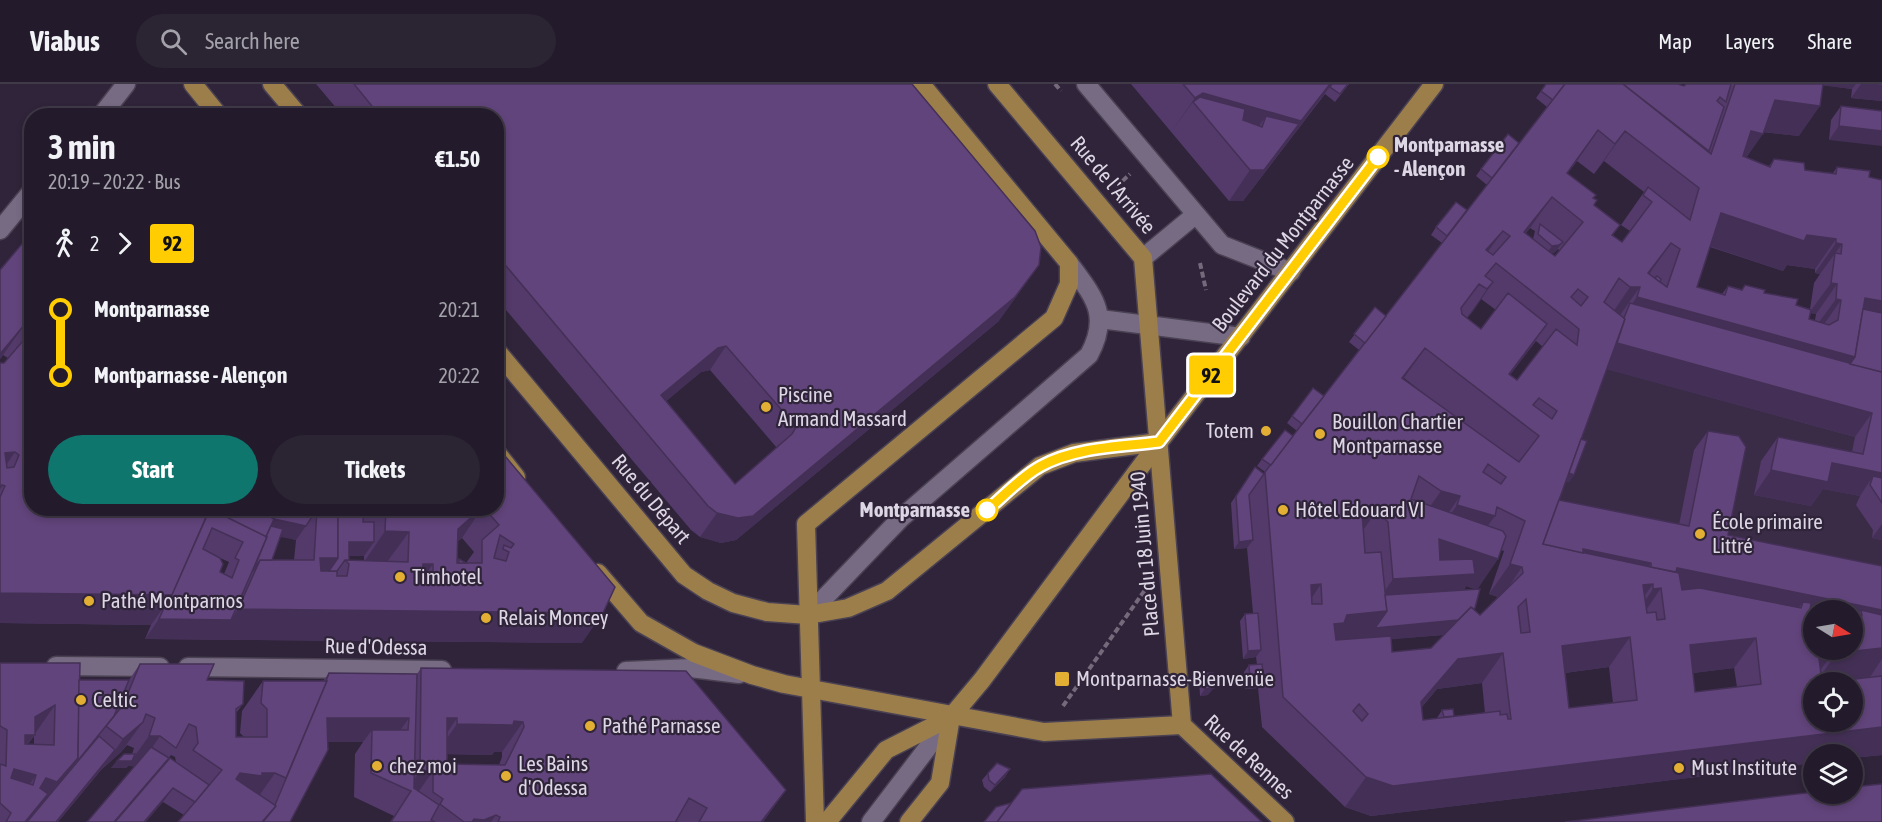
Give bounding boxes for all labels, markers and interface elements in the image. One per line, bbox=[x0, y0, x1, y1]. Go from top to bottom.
search box bbox=[136, 14, 556, 68]
text: Viabus bbox=[30, 25, 100, 57]
icon: search bbox=[157, 25, 190, 58]
text: Search here bbox=[205, 28, 300, 54]
text: Map bbox=[1658, 29, 1692, 53]
text: Layers bbox=[1725, 29, 1775, 53]
text: Share bbox=[1808, 29, 1852, 53]
text: 3 min bbox=[48, 128, 115, 166]
street label: Rue de l'Arrivée bbox=[1066, 131, 1161, 238]
place label: Montparnasse - Alençon bbox=[1394, 132, 1504, 180]
text: €1.50 bbox=[435, 146, 480, 172]
marker: Montparnasse - Alençon bbox=[1367, 146, 1389, 168]
street label: Boulevard du Montparnasse bbox=[1206, 151, 1358, 336]
text: 20:19 – 20:22 · Bus bbox=[48, 170, 181, 193]
icon: walk bbox=[48, 227, 81, 260]
icon: forward bbox=[108, 227, 141, 260]
text: 92 bbox=[162, 231, 182, 255]
text: 2 bbox=[90, 232, 99, 255]
text: Montparnasse bbox=[94, 296, 210, 322]
text: 20:21 bbox=[438, 298, 480, 321]
line badge: 92 bbox=[1184, 356, 1238, 394]
text: Montparnasse - Alençon bbox=[94, 362, 287, 388]
text: 92 bbox=[1201, 363, 1221, 387]
text: 20:22 bbox=[438, 364, 480, 387]
place label: Piscine Armand Massard bbox=[778, 382, 907, 430]
marker: Piscine Armand Massard bbox=[759, 400, 773, 414]
place label: Bouillon Chartier Montparnasse bbox=[1332, 409, 1463, 457]
place label: Totem bbox=[1206, 418, 1254, 442]
marker: Totem bbox=[1259, 424, 1273, 438]
marker: Bouillon Chartier Montparnasse bbox=[1313, 427, 1327, 441]
button: Start bbox=[48, 435, 258, 504]
button: Tickets bbox=[270, 435, 480, 504]
street label: Rue du Départ bbox=[608, 449, 696, 548]
street label: Place du 18 Juin 1940 bbox=[1125, 470, 1163, 638]
place label: Montparnasse bbox=[860, 497, 970, 521]
place label: Hôtel Edouard VI bbox=[1295, 497, 1424, 521]
marker: Montparnasse bbox=[976, 499, 998, 521]
marker: Hôtel Edouard VI bbox=[1276, 503, 1290, 517]
place label: École primaire Littré bbox=[1712, 509, 1823, 557]
marker: École primaire Littré bbox=[1693, 527, 1707, 541]
place label: Timhotel bbox=[412, 564, 482, 588]
marker: Timhotel bbox=[393, 570, 407, 584]
place label: Pathé Montparnos bbox=[101, 588, 243, 612]
marker: Pathé Montparnos bbox=[82, 594, 96, 608]
north arrow bbox=[1803, 600, 1863, 660]
map controls bbox=[1803, 600, 1863, 804]
place label: Relais Moncey bbox=[498, 605, 609, 629]
marker: Relais Moncey bbox=[479, 611, 493, 625]
street label: Rue d'Odessa bbox=[324, 633, 428, 659]
place label: Montparnasse-Bienvenüe bbox=[1076, 666, 1274, 690]
marker: Montparnasse-Bienvenüe bbox=[1053, 670, 1071, 688]
button: locate bbox=[1803, 672, 1863, 732]
place label: Celtic bbox=[93, 687, 136, 711]
marker: Celtic bbox=[74, 693, 88, 707]
street label: Rue de Rennes bbox=[1200, 709, 1299, 804]
place label: Pathé Parnasse bbox=[602, 713, 720, 737]
marker: Pathé Parnasse bbox=[583, 719, 597, 733]
button: layers bbox=[1803, 744, 1863, 804]
place label: Les Bains d'Odessa bbox=[518, 751, 588, 799]
place label: chez moi bbox=[389, 753, 457, 777]
place label: Must Institute bbox=[1691, 755, 1797, 779]
marker: chez moi bbox=[370, 759, 384, 773]
marker: Must Institute bbox=[1672, 761, 1686, 775]
marker: Les Bains d'Odessa bbox=[499, 769, 513, 783]

